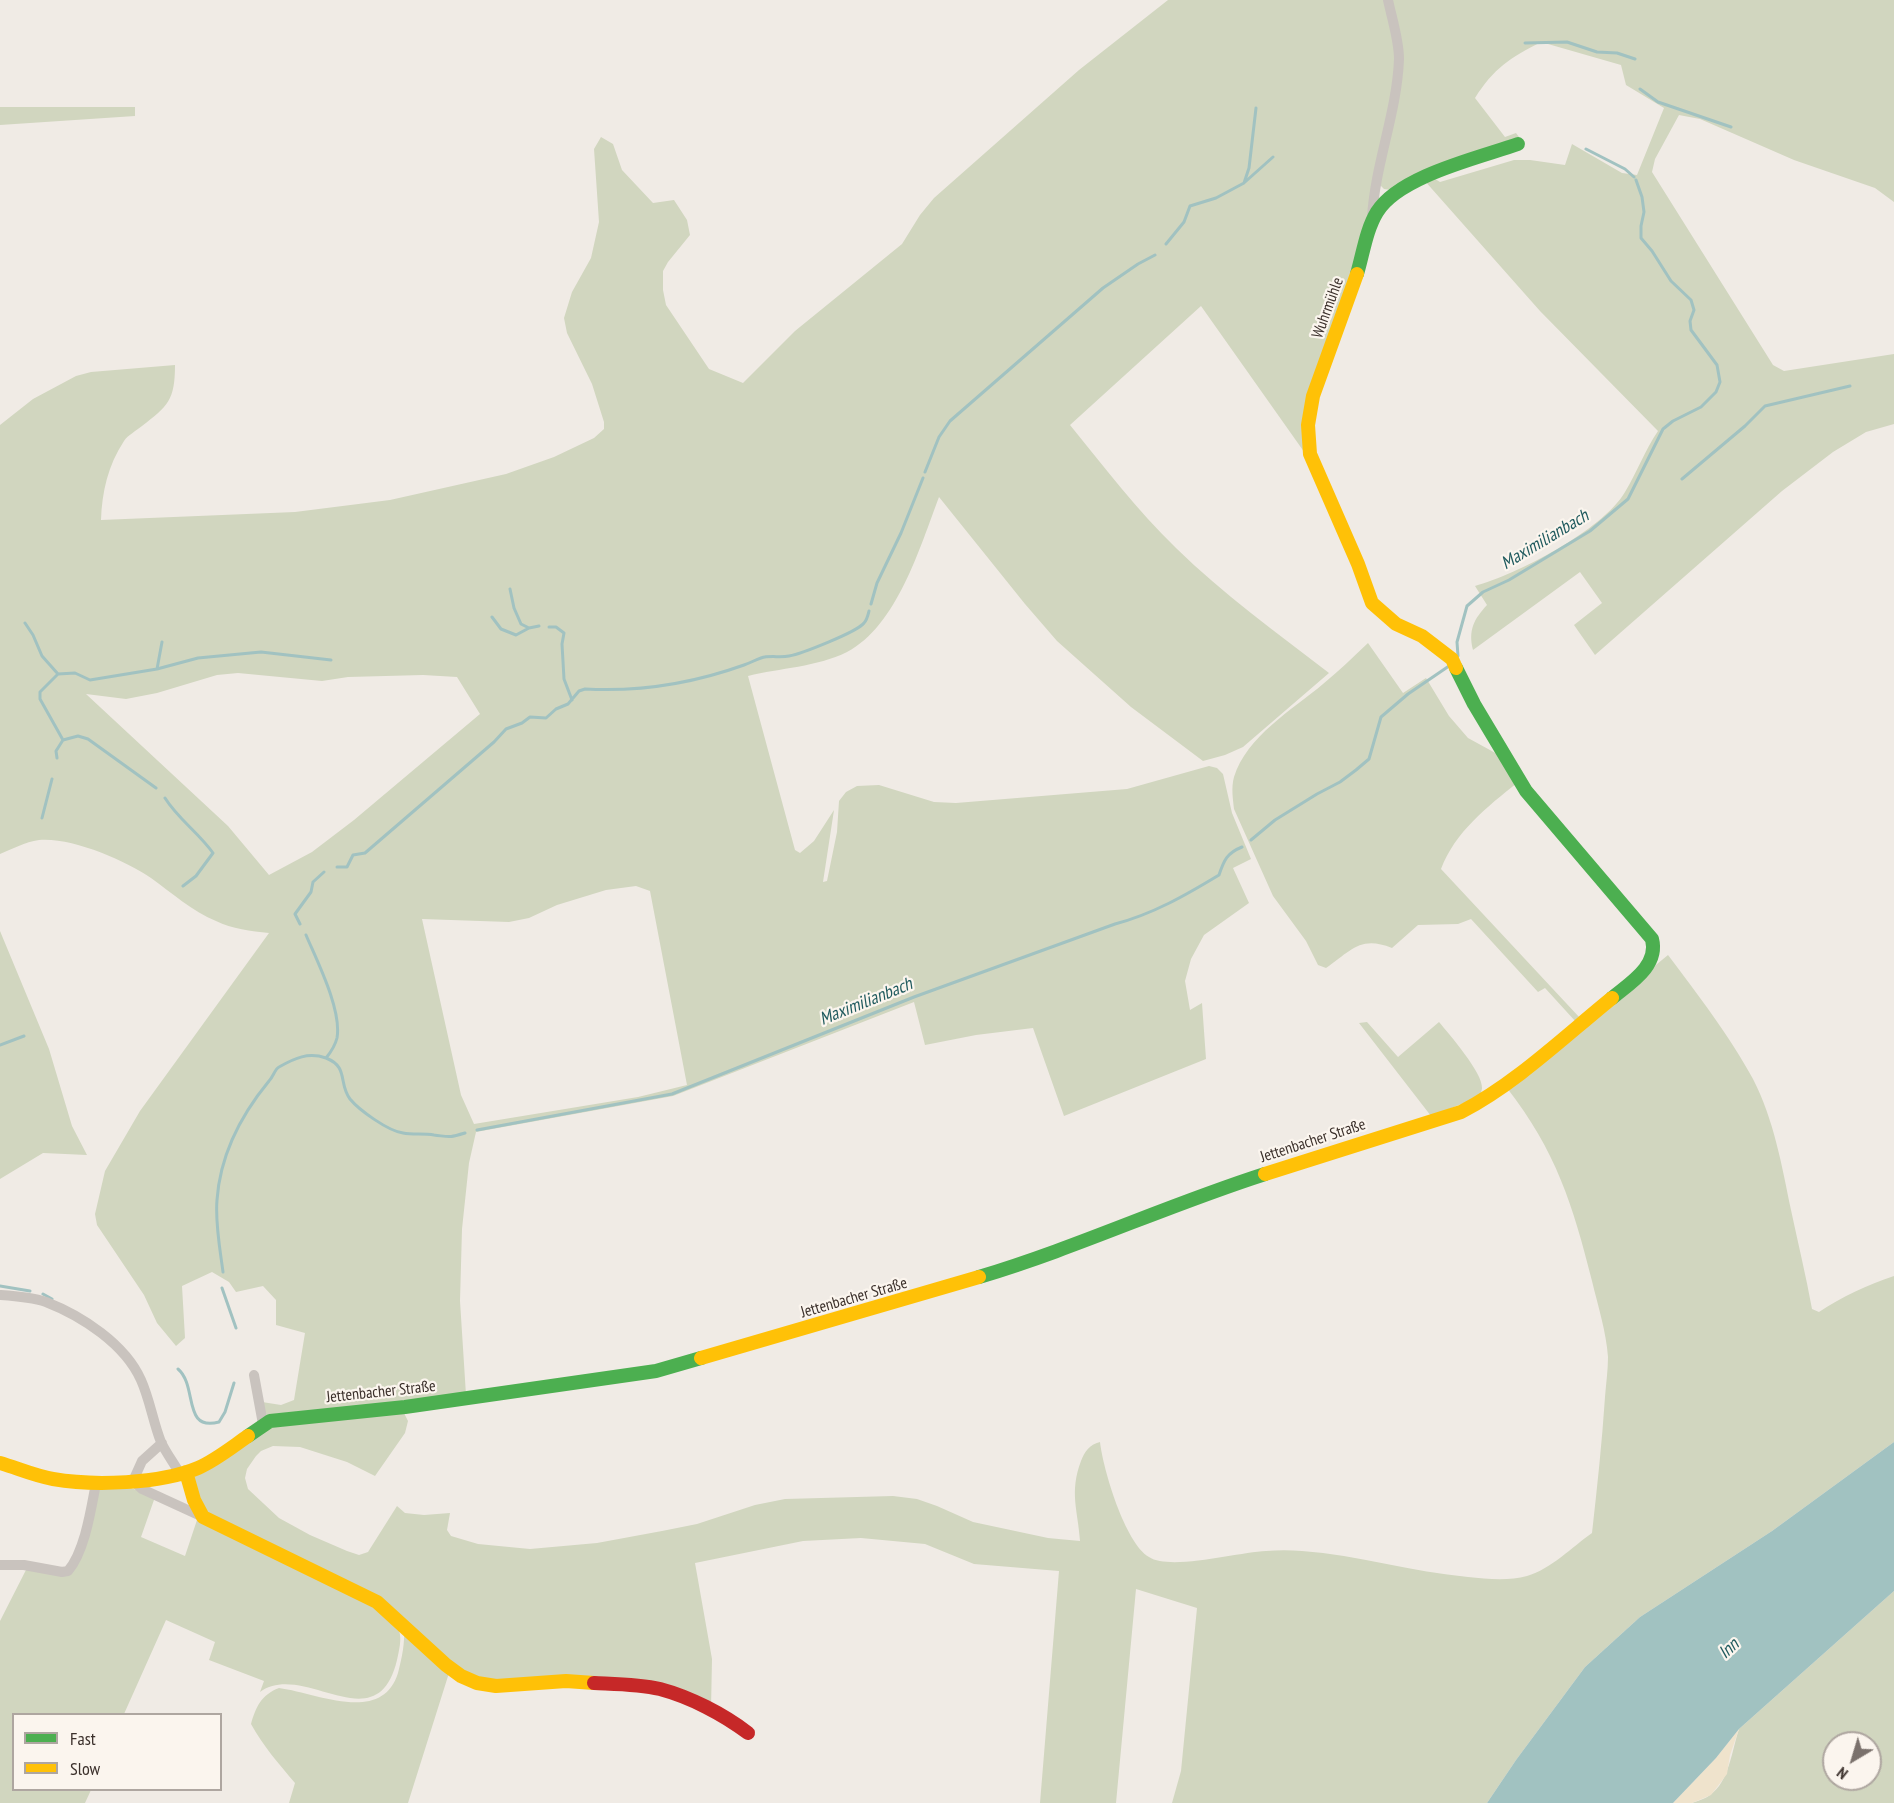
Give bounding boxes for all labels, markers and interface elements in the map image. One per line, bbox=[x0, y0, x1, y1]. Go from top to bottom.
street label: Wuhrmühle bbox=[1308, 275, 1348, 341]
water label: Maximilianbach bbox=[1497, 505, 1593, 575]
water label: Maximilianbach bbox=[816, 974, 916, 1030]
street label: Jettenbacher Straße bbox=[1258, 1115, 1368, 1167]
street label: Jettenbacher Straße bbox=[799, 1274, 909, 1322]
street label: Jettenbacher Straße bbox=[325, 1377, 437, 1407]
water label: Inn bbox=[1714, 1634, 1744, 1664]
legend bbox=[12, 1713, 222, 1791]
text: Fast bbox=[70, 1727, 96, 1750]
north arrow bbox=[1822, 1731, 1882, 1791]
text: Slow bbox=[70, 1757, 100, 1780]
text: N bbox=[1833, 1763, 1852, 1784]

